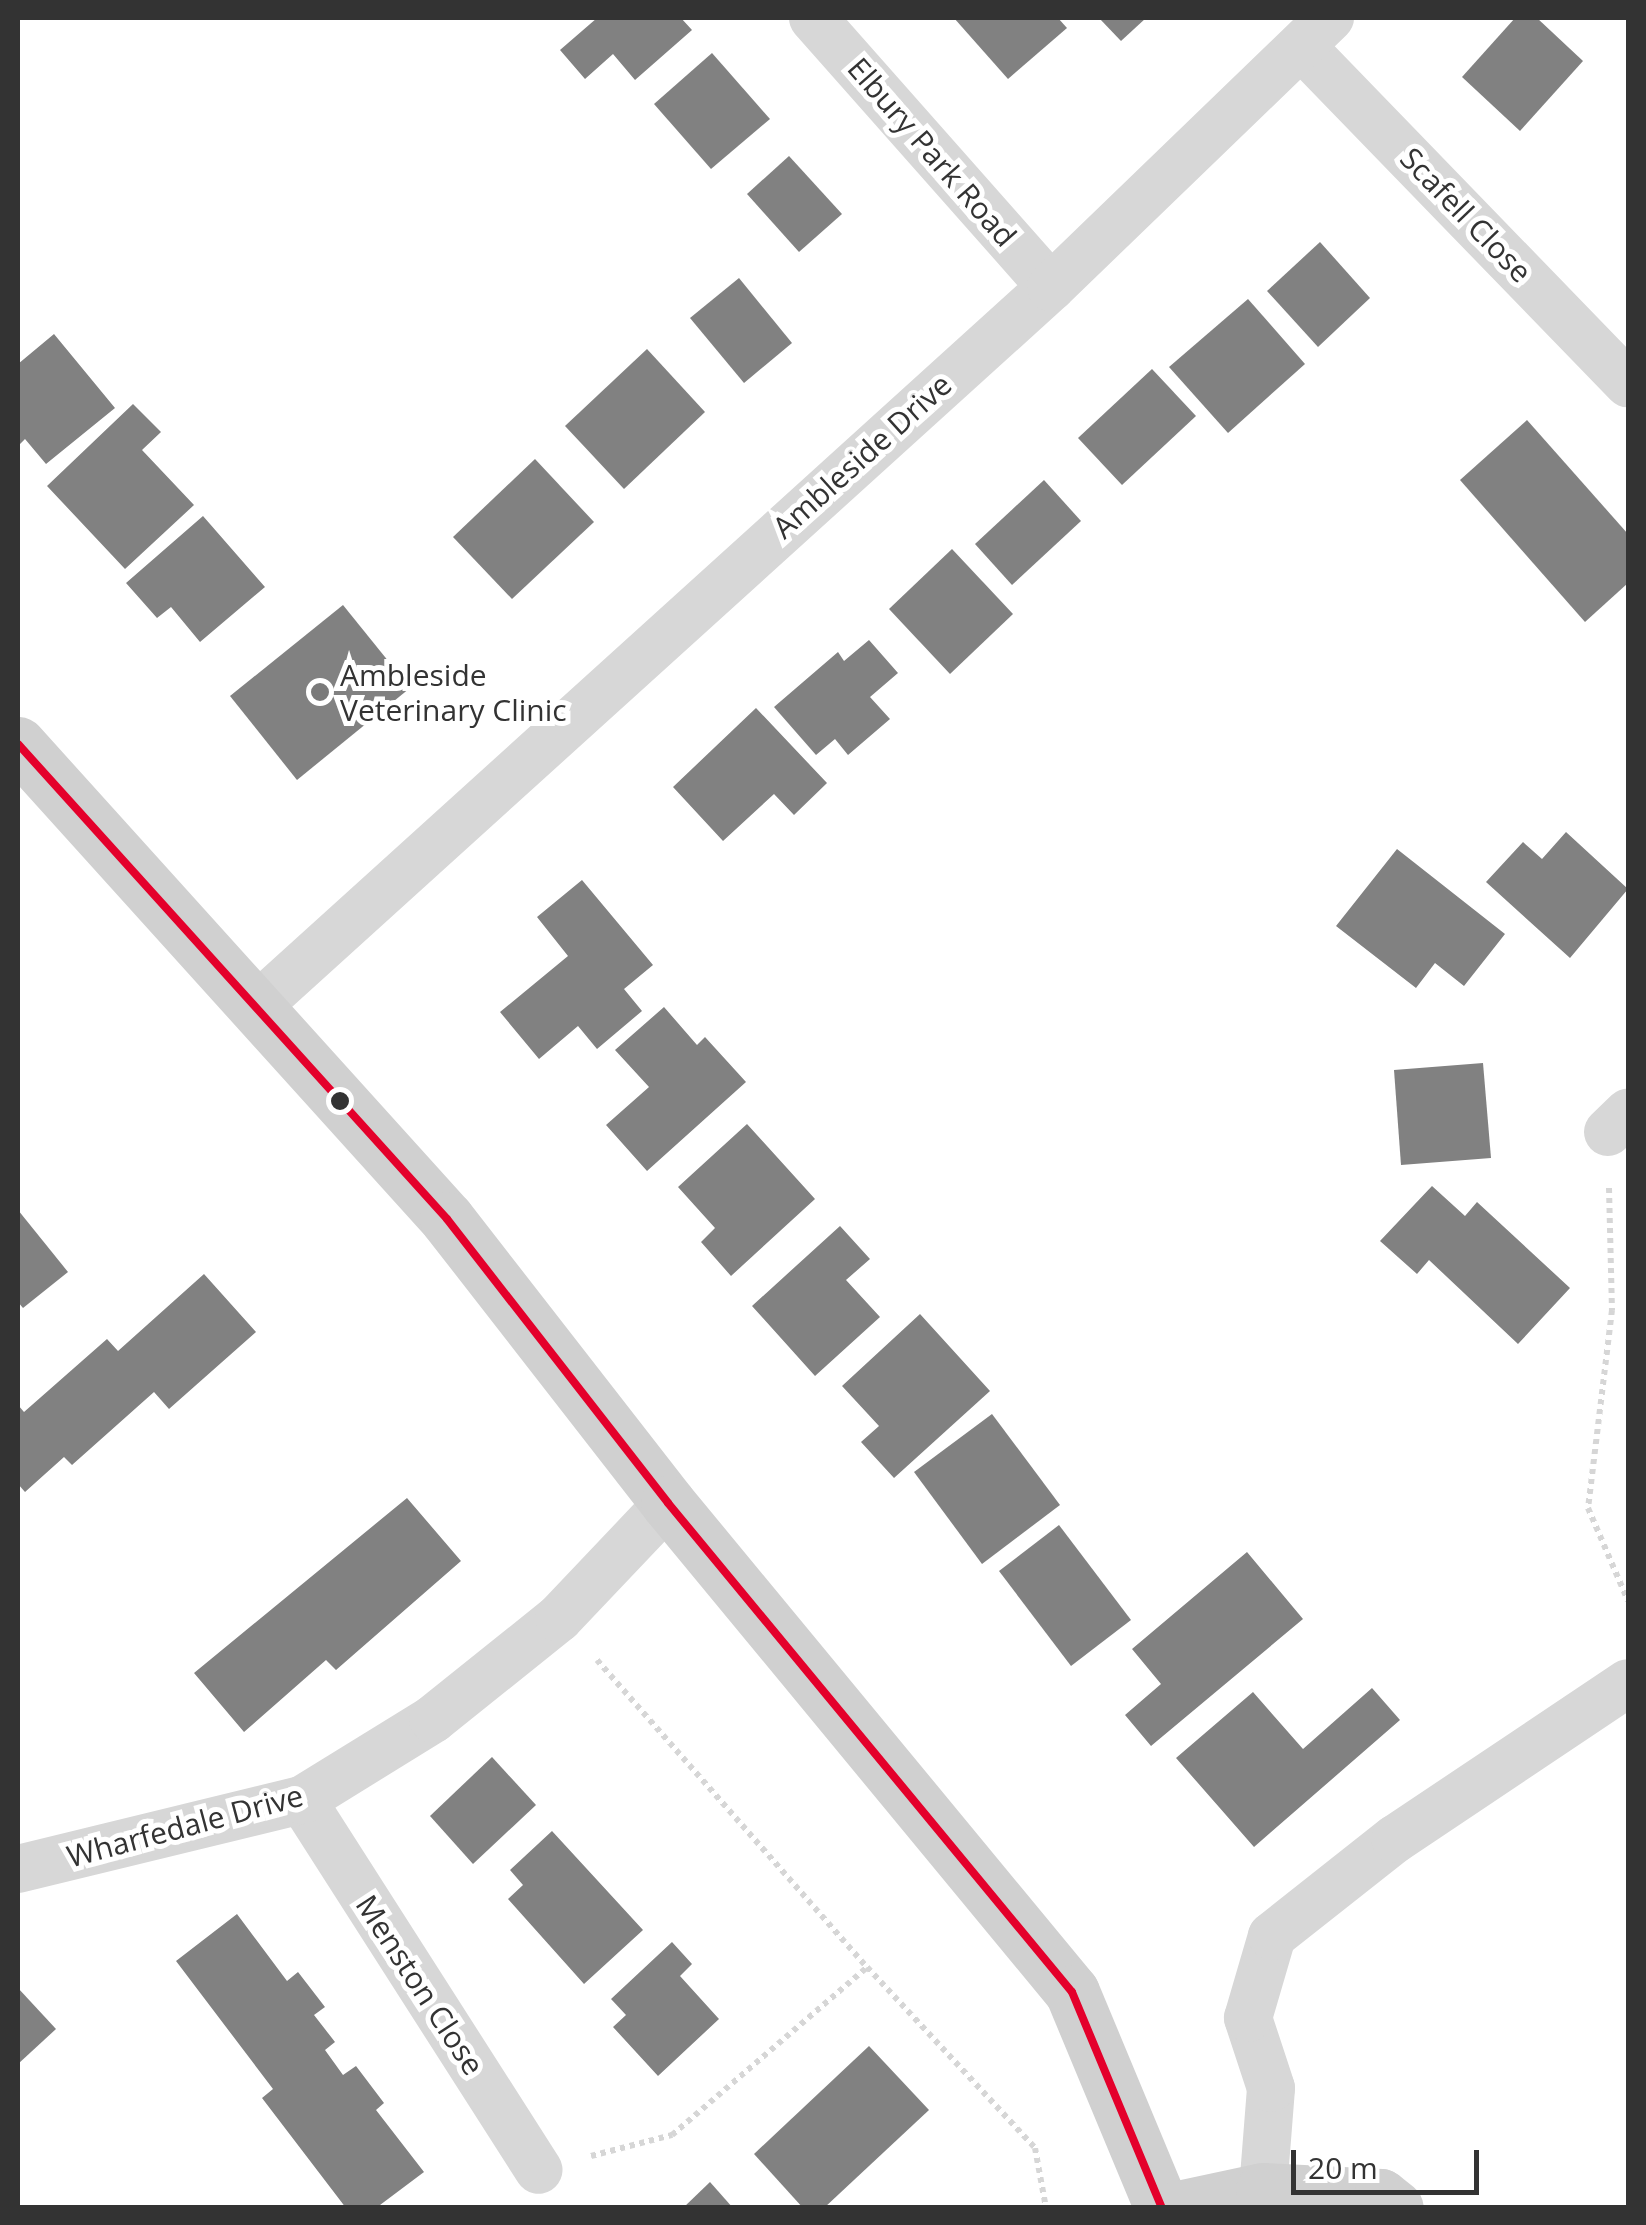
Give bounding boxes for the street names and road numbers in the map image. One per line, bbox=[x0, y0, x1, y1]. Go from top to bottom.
street label: Elbury Park Road bbox=[840, 50, 1024, 254]
street label: Scafell Close bbox=[1393, 140, 1539, 290]
street label: Ambleside Drive bbox=[765, 366, 959, 546]
street label: Wharfedale Drive bbox=[63, 1777, 307, 1875]
street label: Menston Close bbox=[349, 1888, 491, 2082]

